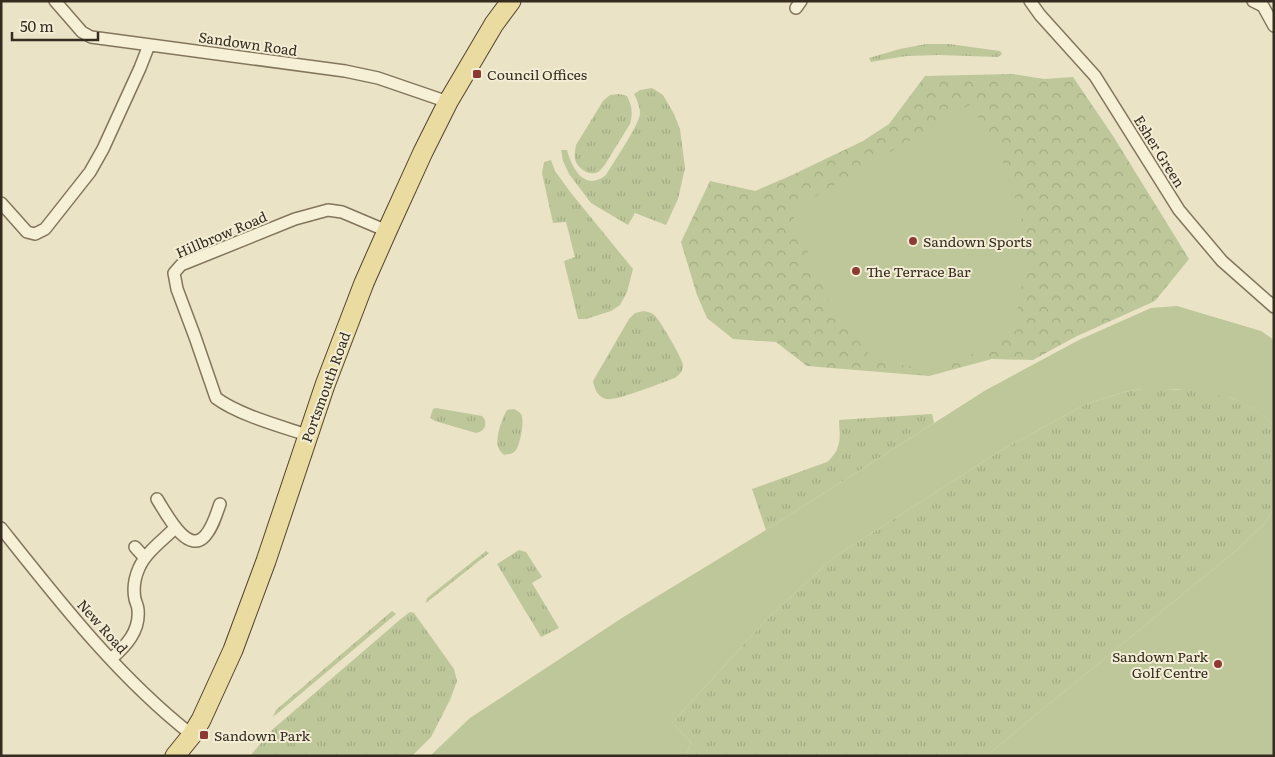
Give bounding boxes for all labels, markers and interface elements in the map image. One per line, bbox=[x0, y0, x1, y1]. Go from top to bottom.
scale bar bbox=[12, 10, 99, 42]
text: 50 m bbox=[20, 14, 54, 37]
street label: Sandown Road bbox=[197, 26, 299, 60]
place label: Council Offices bbox=[487, 64, 587, 84]
marker: Council Offices bbox=[471, 68, 483, 80]
street label: Esher Green bbox=[1130, 111, 1190, 191]
street label: Hillbrow Road bbox=[172, 206, 270, 262]
place label: Sandown Sports bbox=[923, 231, 1032, 251]
marker: Sandown Sports bbox=[907, 235, 919, 247]
place label: The Terrace Bar bbox=[866, 261, 971, 281]
marker: The Terrace Bar bbox=[850, 265, 862, 277]
street label: Portsmouth Road bbox=[296, 328, 354, 445]
street label: New Road bbox=[73, 594, 133, 658]
place label: Sandown Park Golf Centre bbox=[1112, 646, 1208, 682]
marker: Sandown Park Golf Centre bbox=[1212, 658, 1224, 670]
place label: Sandown Park bbox=[214, 725, 311, 745]
marker: Sandown Park bbox=[198, 729, 210, 741]

